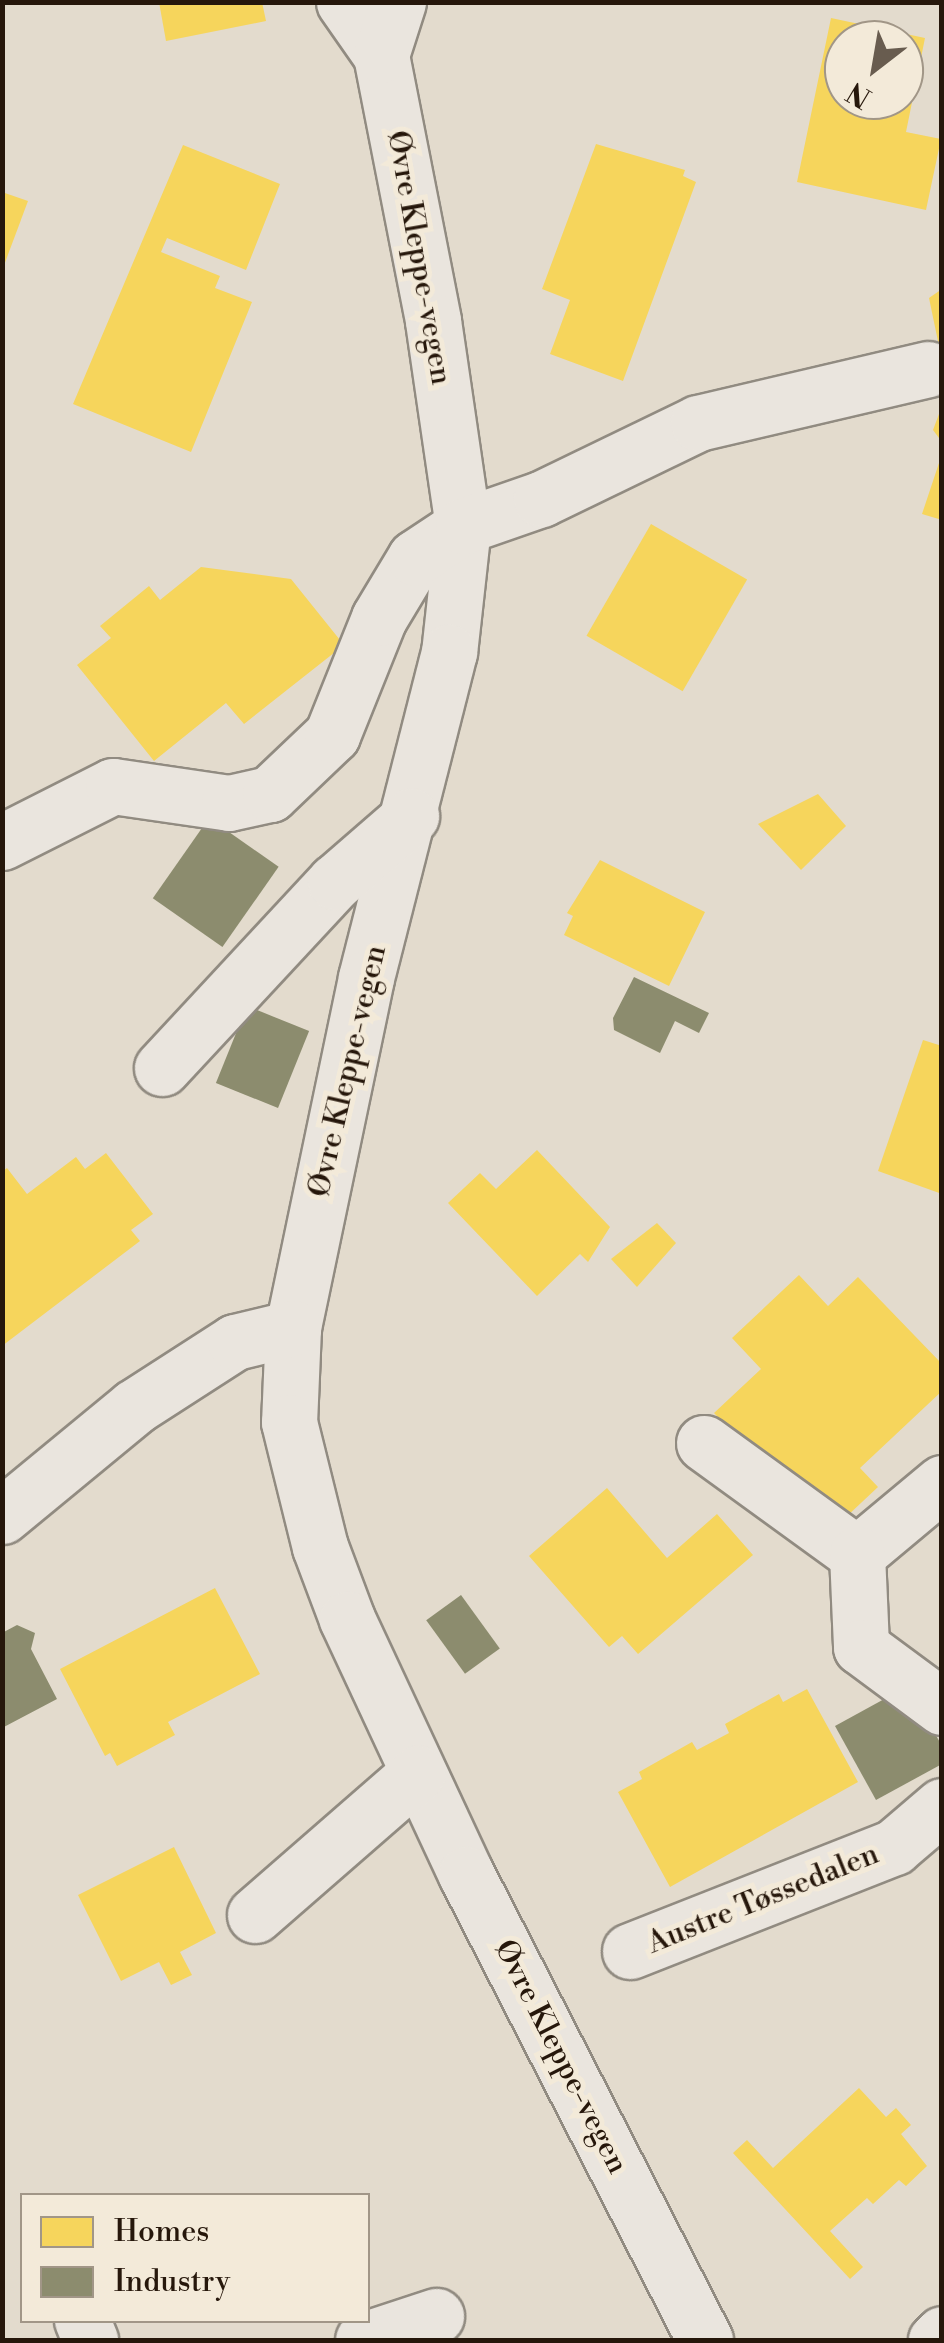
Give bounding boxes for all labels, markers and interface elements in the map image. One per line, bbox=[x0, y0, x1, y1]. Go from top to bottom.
north arrow bbox=[824, 20, 924, 120]
text: N bbox=[841, 74, 878, 115]
street label: Øvre Kleppe-vegen bbox=[379, 128, 459, 388]
street label: Øvre Kleppe-vegen bbox=[302, 942, 394, 1200]
street label: Austre Tøssedalen bbox=[642, 1836, 884, 1962]
street label: Øvre Kleppe-vegen bbox=[487, 1934, 635, 2180]
legend bbox=[20, 2193, 370, 2323]
text: Homes bbox=[114, 2213, 209, 2251]
text: Industry bbox=[114, 2263, 230, 2301]

